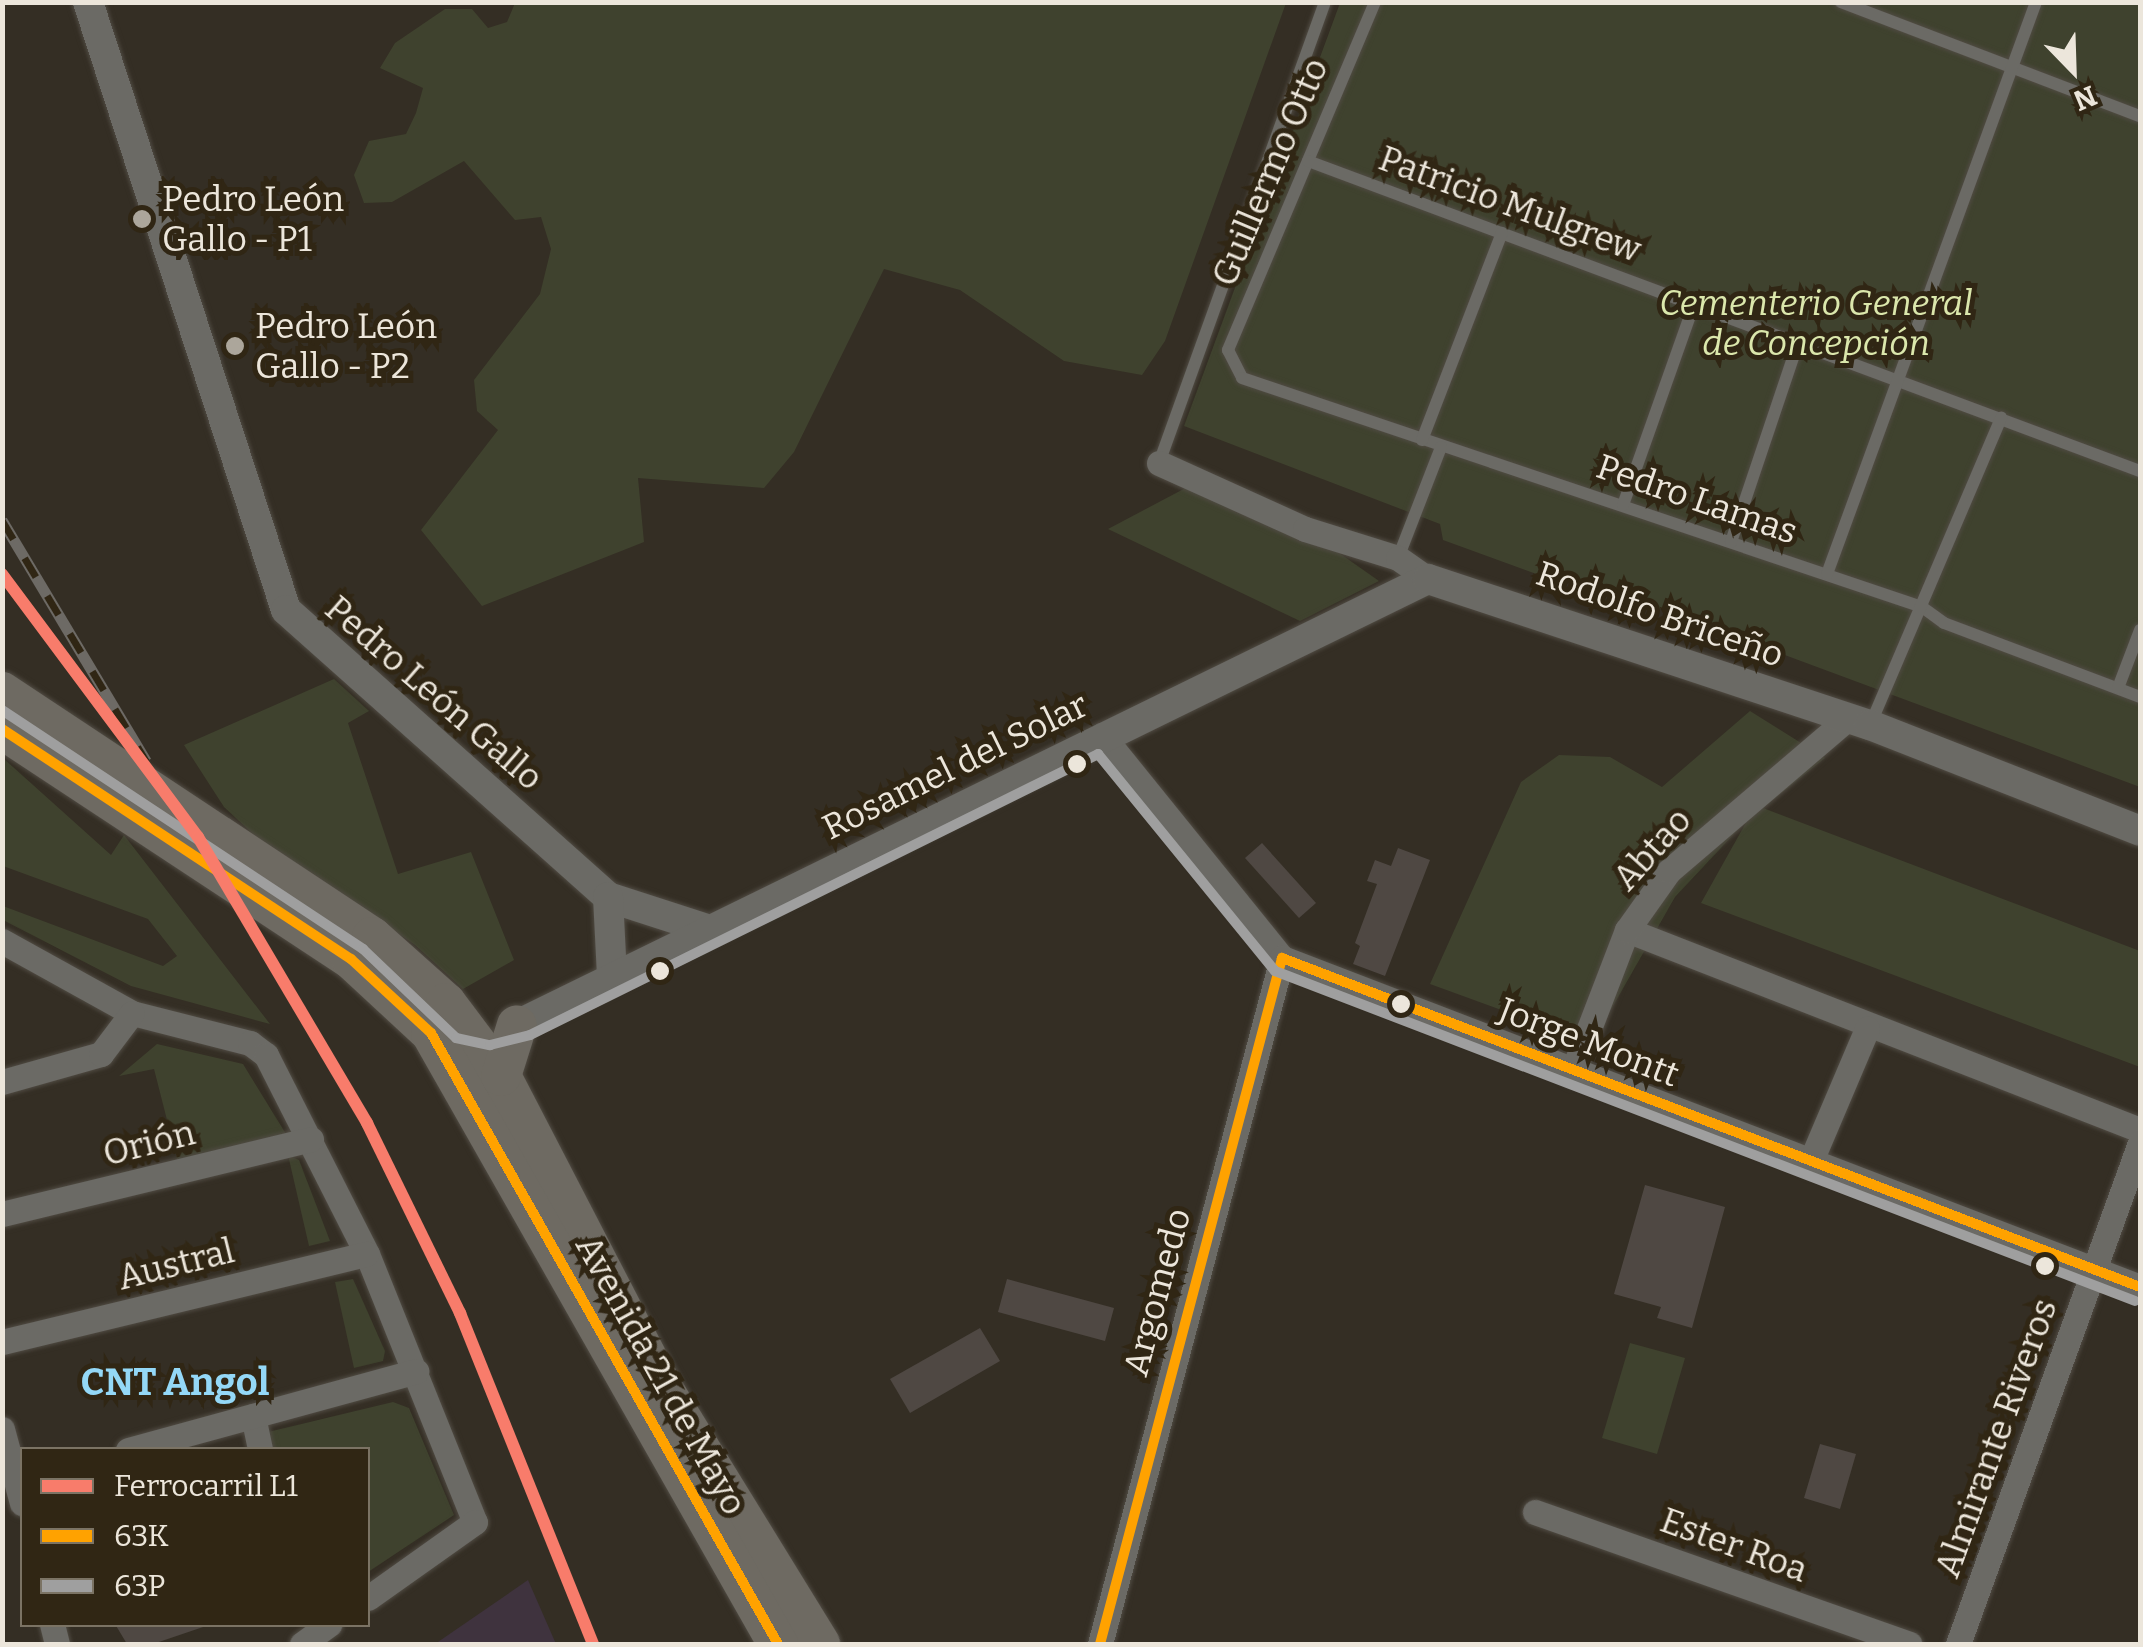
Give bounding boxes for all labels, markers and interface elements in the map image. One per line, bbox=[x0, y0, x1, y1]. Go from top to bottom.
north arrow bbox=[2023, 20, 2123, 120]
street label: Guillermo Otto bbox=[1203, 52, 1337, 292]
text: N bbox=[2069, 79, 2101, 117]
street label: Patricio Mulgrew bbox=[1373, 137, 1647, 271]
place label: Pedro León Gallo - P1 bbox=[162, 178, 344, 260]
marker: Pedro León Gallo - P1 bbox=[131, 208, 153, 230]
park label: Cementerio General de Concepción bbox=[1659, 282, 1973, 364]
place label: Pedro León Gallo - P2 bbox=[255, 305, 437, 387]
marker: Pedro León Gallo - P2 bbox=[224, 335, 246, 357]
street label: Pedro Lamas bbox=[1591, 445, 1803, 553]
street label: Rodolfo Briceño bbox=[1531, 552, 1789, 676]
street label: Pedro León Gallo bbox=[317, 587, 551, 799]
street label: Rosamel del Solar bbox=[816, 684, 1094, 848]
unlabelled marker bbox=[1067, 754, 1087, 774]
street label: Abtao bbox=[1604, 799, 1700, 899]
unlabelled marker bbox=[650, 961, 670, 981]
street label: Jorge Montt bbox=[1493, 988, 1685, 1096]
unlabelled marker bbox=[1391, 994, 1411, 1014]
street label: Orión bbox=[99, 1111, 199, 1175]
street label: Argomedo bbox=[1115, 1204, 1199, 1380]
street label: Avenida 21 de Mayo bbox=[567, 1228, 755, 1522]
street label: Austral bbox=[113, 1229, 239, 1299]
unlabelled marker bbox=[2035, 1256, 2055, 1276]
street label: Almirante Riveros bbox=[1926, 1293, 2066, 1583]
district label: CNT Angol bbox=[81, 1360, 269, 1406]
legend bbox=[20, 1447, 370, 1627]
text: Ferrocarril L1 bbox=[114, 1468, 298, 1504]
street label: Ester Roa bbox=[1655, 1499, 1813, 1591]
text: 63K bbox=[114, 1518, 169, 1554]
text: 63P bbox=[114, 1568, 165, 1604]

